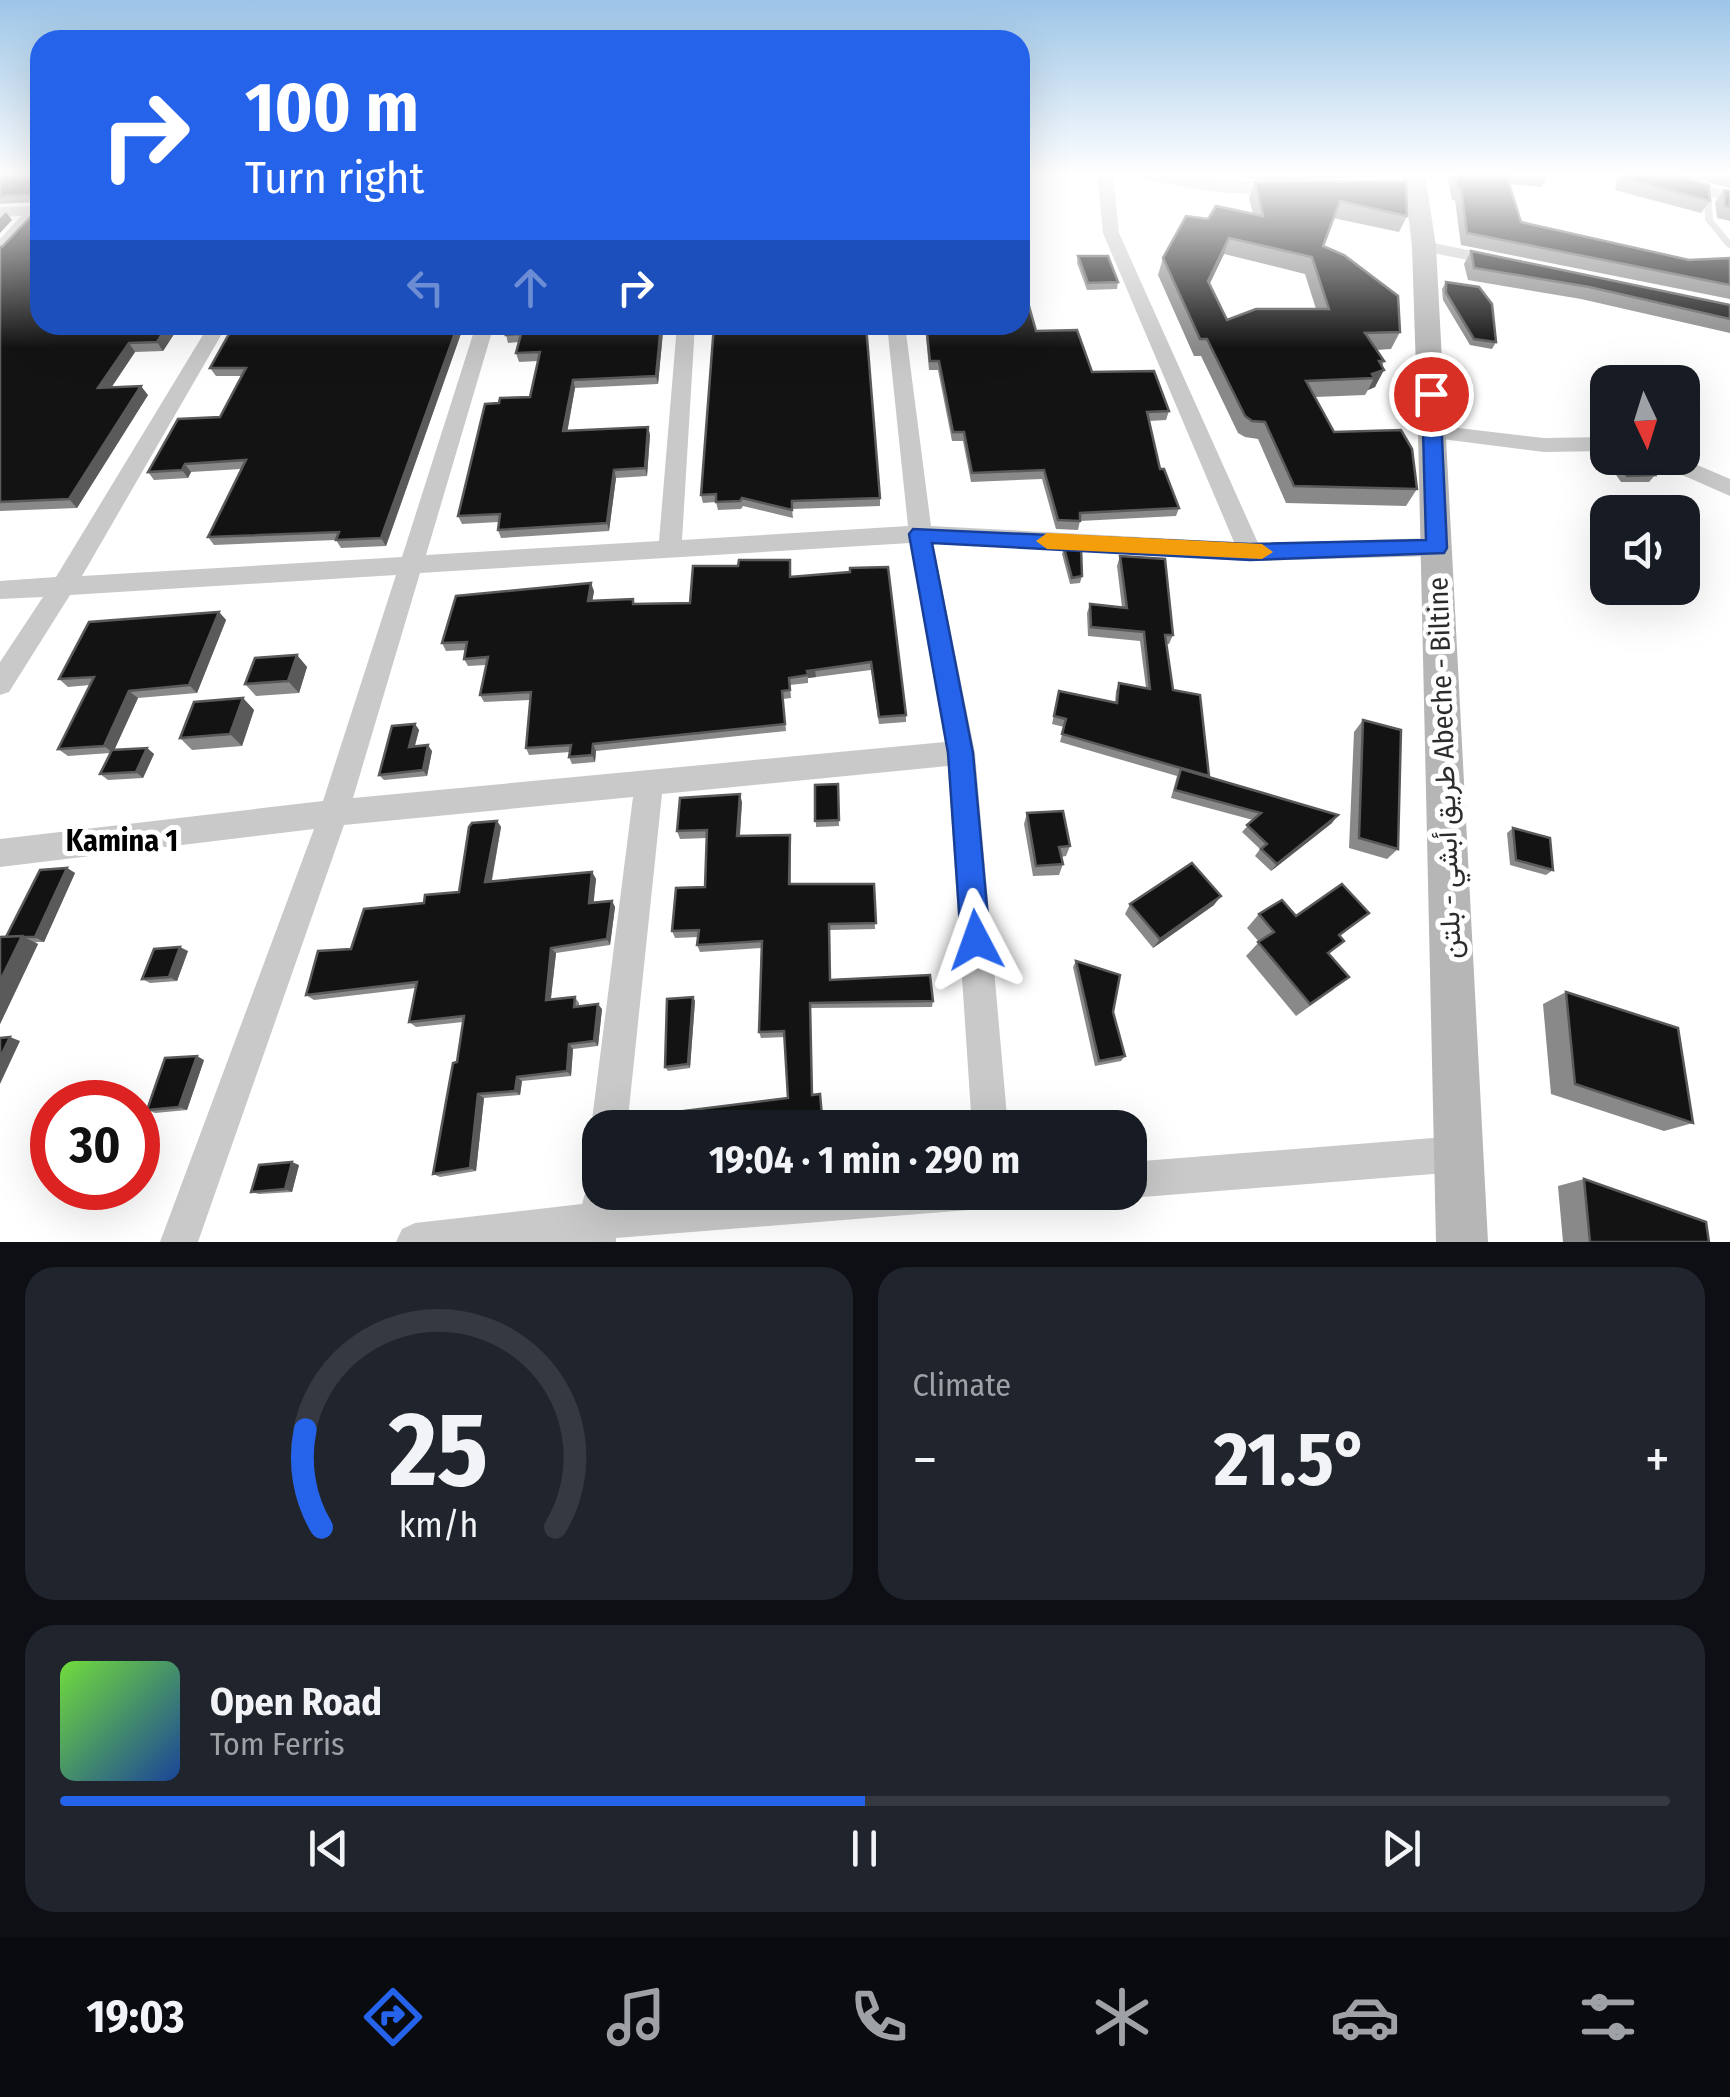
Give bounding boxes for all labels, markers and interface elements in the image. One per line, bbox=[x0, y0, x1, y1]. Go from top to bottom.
text: 100 m bbox=[245, 66, 419, 150]
icon: right bbox=[80, 70, 210, 200]
text: Turn right bbox=[245, 151, 424, 205]
icon: left bbox=[398, 260, 453, 315]
icon: ahead bbox=[503, 260, 558, 315]
icon: right bbox=[608, 260, 663, 315]
pin bbox=[1389, 352, 1474, 437]
north arrow bbox=[1590, 365, 1700, 475]
map controls bbox=[1590, 365, 1700, 605]
icon: arrive bbox=[1404, 367, 1459, 422]
button: sound bbox=[1590, 495, 1700, 605]
street label: طريق أبشي - بلتن Abeche - Biltine bbox=[1421, 576, 1474, 959]
district label: Kamina 1 bbox=[66, 823, 178, 859]
position arrow bbox=[924, 888, 1028, 992]
speed limit sign: 30 bbox=[30, 1080, 160, 1210]
text: 19:04 · 1 min · 290 m bbox=[709, 1137, 1020, 1183]
text: Climate bbox=[913, 1366, 1011, 1404]
text: 25 bbox=[388, 1388, 488, 1513]
text: 21.5° bbox=[1214, 1415, 1368, 1505]
text: − bbox=[913, 1427, 937, 1493]
text: + bbox=[1645, 1427, 1670, 1493]
text: km/h bbox=[399, 1504, 479, 1546]
text: Open Road bbox=[210, 1679, 382, 1725]
text: Tom Ferris bbox=[210, 1725, 345, 1763]
icon: previous bbox=[301, 1821, 356, 1876]
icon: pause bbox=[837, 1821, 892, 1876]
icon: next bbox=[1374, 1821, 1429, 1876]
icon: directions bbox=[358, 1982, 428, 2052]
icon: music bbox=[601, 1982, 671, 2052]
icon: phone bbox=[844, 1982, 914, 2052]
icon: climate bbox=[1087, 1982, 1157, 2052]
icon: car bbox=[1330, 1982, 1400, 2052]
icon: filters bbox=[1573, 1982, 1643, 2052]
text: 19:03 bbox=[87, 1990, 185, 2044]

